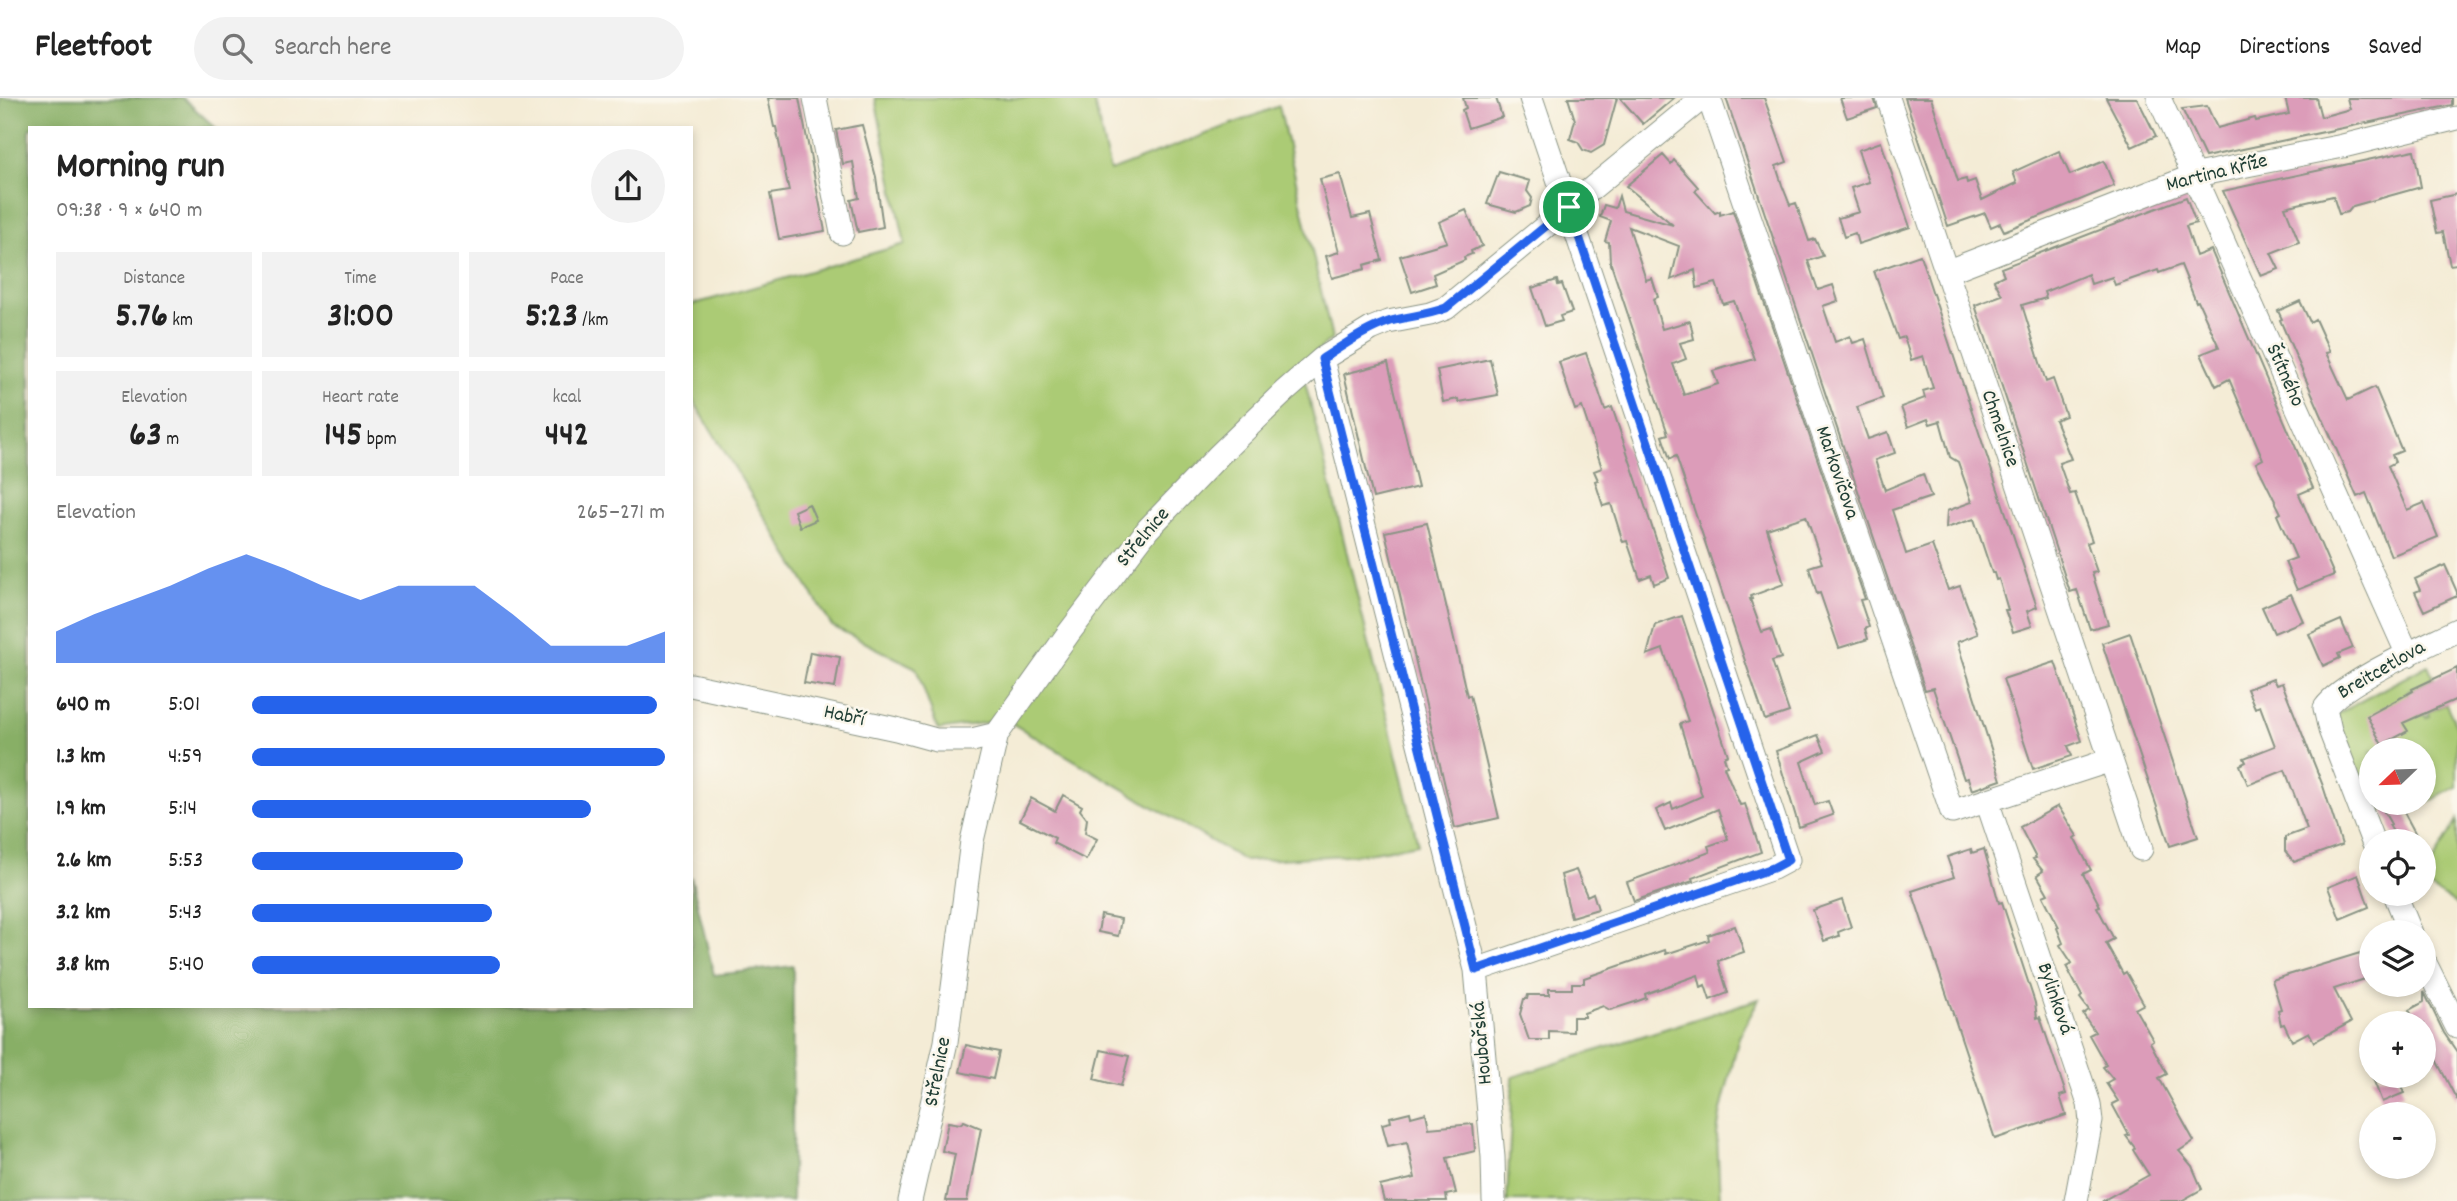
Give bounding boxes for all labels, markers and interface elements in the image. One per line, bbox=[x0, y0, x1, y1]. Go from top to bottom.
search box bbox=[194, 17, 684, 80]
text: Fleetfoot bbox=[35, 25, 152, 72]
icon: search bbox=[218, 29, 256, 67]
text: Search here bbox=[274, 30, 391, 67]
text: Map bbox=[2165, 31, 2201, 65]
text: Directions bbox=[2239, 31, 2330, 65]
text: Saved bbox=[2368, 31, 2422, 65]
text: Morning run bbox=[56, 141, 225, 196]
street label: Martina Kříže bbox=[2163, 147, 2271, 201]
button: share bbox=[591, 149, 665, 223]
pin bbox=[1539, 177, 1599, 237]
icon: arrive bbox=[1550, 188, 1588, 226]
text: 09:38 · 9 × 640 m bbox=[56, 195, 203, 228]
text: Distance bbox=[123, 266, 185, 293]
text: Time bbox=[344, 266, 377, 293]
text: Pace bbox=[550, 266, 584, 293]
text: 5.76 bbox=[115, 293, 168, 343]
text: 31:00 bbox=[327, 293, 394, 343]
text: 5:23 bbox=[525, 293, 578, 343]
text: km bbox=[168, 308, 193, 335]
text: /km bbox=[578, 308, 609, 335]
street label: Štítného bbox=[2257, 340, 2311, 412]
text: Elevation bbox=[121, 385, 187, 412]
text: Heart rate bbox=[322, 385, 399, 412]
text: kcal bbox=[552, 385, 581, 412]
street label: Chmelnice bbox=[1972, 386, 2026, 472]
text: 63 bbox=[129, 412, 162, 462]
text: 145 bbox=[324, 412, 363, 462]
text: 442 bbox=[545, 412, 589, 462]
street label: Markovičova bbox=[1806, 422, 1866, 525]
text: m bbox=[162, 427, 179, 454]
text: bpm bbox=[363, 427, 397, 454]
text: Elevation bbox=[56, 497, 136, 530]
text: 265–271 m bbox=[577, 497, 665, 530]
street label: Střelnice bbox=[1110, 501, 1178, 575]
street label: Breitcetlova bbox=[2333, 633, 2432, 708]
text: 640 m bbox=[56, 689, 110, 722]
text: 5:01 bbox=[168, 689, 200, 722]
street label: Habří bbox=[821, 698, 869, 736]
north arrow bbox=[2359, 738, 2436, 816]
map controls bbox=[2359, 738, 2436, 1179]
text: 1.3 km bbox=[56, 741, 106, 774]
text: 4:59 bbox=[168, 741, 203, 774]
text: 1.9 km bbox=[56, 793, 106, 826]
text: 5:14 bbox=[168, 793, 197, 826]
button: locate bbox=[2359, 829, 2436, 906]
text: 2.6 km bbox=[56, 845, 112, 878]
text: 5:53 bbox=[168, 845, 203, 878]
text: 3.2 km bbox=[56, 897, 111, 930]
text: 5:43 bbox=[168, 897, 202, 930]
button: layers bbox=[2359, 920, 2436, 997]
text: 3.8 km bbox=[56, 949, 110, 982]
text: 5:40 bbox=[168, 949, 205, 982]
street label: Bylinková bbox=[2028, 959, 2080, 1039]
street label: Houbařská bbox=[1464, 999, 1502, 1086]
button: + bbox=[2359, 1011, 2436, 1088]
street label: Střelnice bbox=[918, 1035, 960, 1109]
button: − bbox=[2359, 1102, 2436, 1179]

